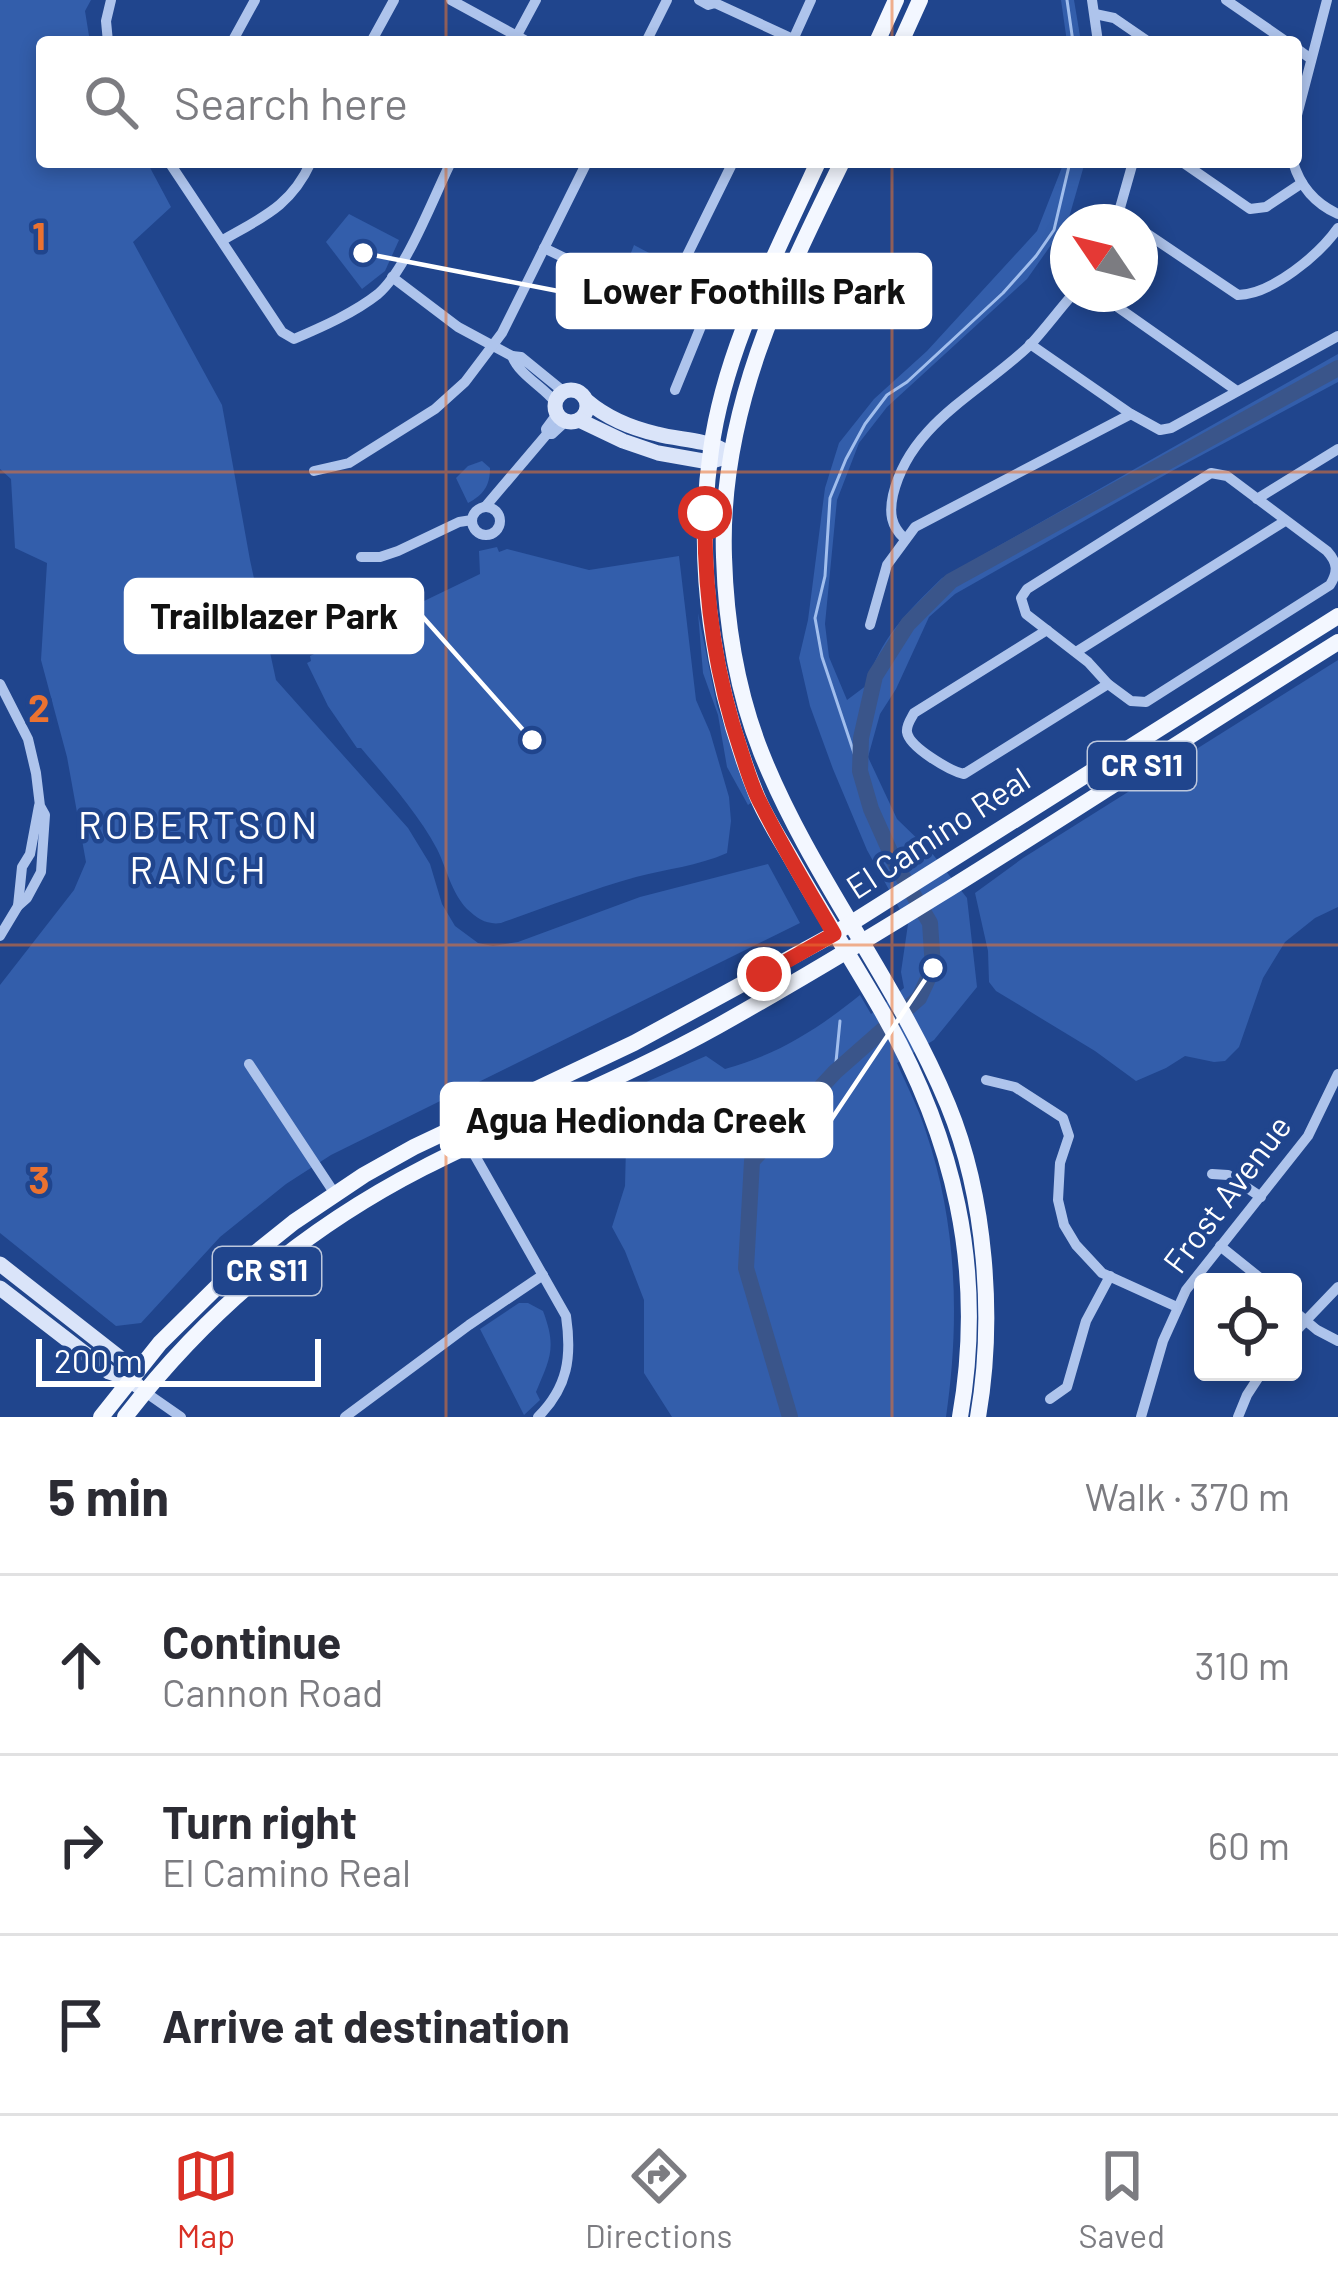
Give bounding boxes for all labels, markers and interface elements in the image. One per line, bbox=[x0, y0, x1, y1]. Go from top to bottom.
search box bbox=[36, 36, 1302, 168]
icon: search bbox=[78, 69, 144, 135]
text: Search here bbox=[174, 75, 408, 129]
north arrow bbox=[1050, 204, 1158, 312]
text: 1 bbox=[32, 211, 46, 258]
callout: Lower Foothills Park bbox=[558, 255, 930, 327]
text: Lower Foothills Park bbox=[582, 268, 906, 311]
route start bbox=[678, 486, 732, 540]
callout: Trailblazer Park bbox=[126, 580, 422, 652]
text: Trailblazer Park bbox=[150, 593, 398, 636]
text: 2 bbox=[28, 683, 50, 730]
road number: CR S11 bbox=[1088, 742, 1196, 790]
street label: El Camino Real bbox=[838, 758, 1037, 906]
district label: ROBERTSON RANCH bbox=[78, 800, 320, 892]
route end bbox=[737, 947, 791, 1001]
callout: Agua Hedionda Creek bbox=[442, 1084, 831, 1156]
text: Agua Hedionda Creek bbox=[466, 1097, 807, 1140]
street label: Frost Avenue bbox=[1154, 1106, 1299, 1280]
text: 3 bbox=[28, 1155, 50, 1202]
road number: CR S11 bbox=[213, 1247, 321, 1295]
map controls bbox=[1194, 1273, 1302, 1381]
button: locate bbox=[1194, 1273, 1302, 1381]
scale bar bbox=[36, 1333, 321, 1386]
text: 200 m bbox=[54, 1340, 143, 1380]
text: 5 min bbox=[48, 1465, 169, 1526]
text: Walk · 370 m bbox=[1085, 1472, 1290, 1519]
text: Continue bbox=[162, 1614, 341, 1668]
icon: ahead bbox=[48, 1632, 114, 1698]
text: 310 m bbox=[1194, 1641, 1290, 1688]
text: Cannon Road bbox=[162, 1668, 383, 1715]
text: Turn right bbox=[162, 1794, 357, 1848]
icon: right bbox=[48, 1812, 114, 1878]
text: 60 m bbox=[1208, 1821, 1290, 1868]
text: El Camino Real bbox=[162, 1848, 411, 1895]
icon: arrive bbox=[48, 1992, 114, 2058]
text: Arrive at destination bbox=[162, 1998, 570, 2052]
tab: Map bbox=[173, 2143, 239, 2255]
tab: Directions bbox=[585, 2143, 732, 2255]
tab: Saved bbox=[1078, 2143, 1165, 2255]

